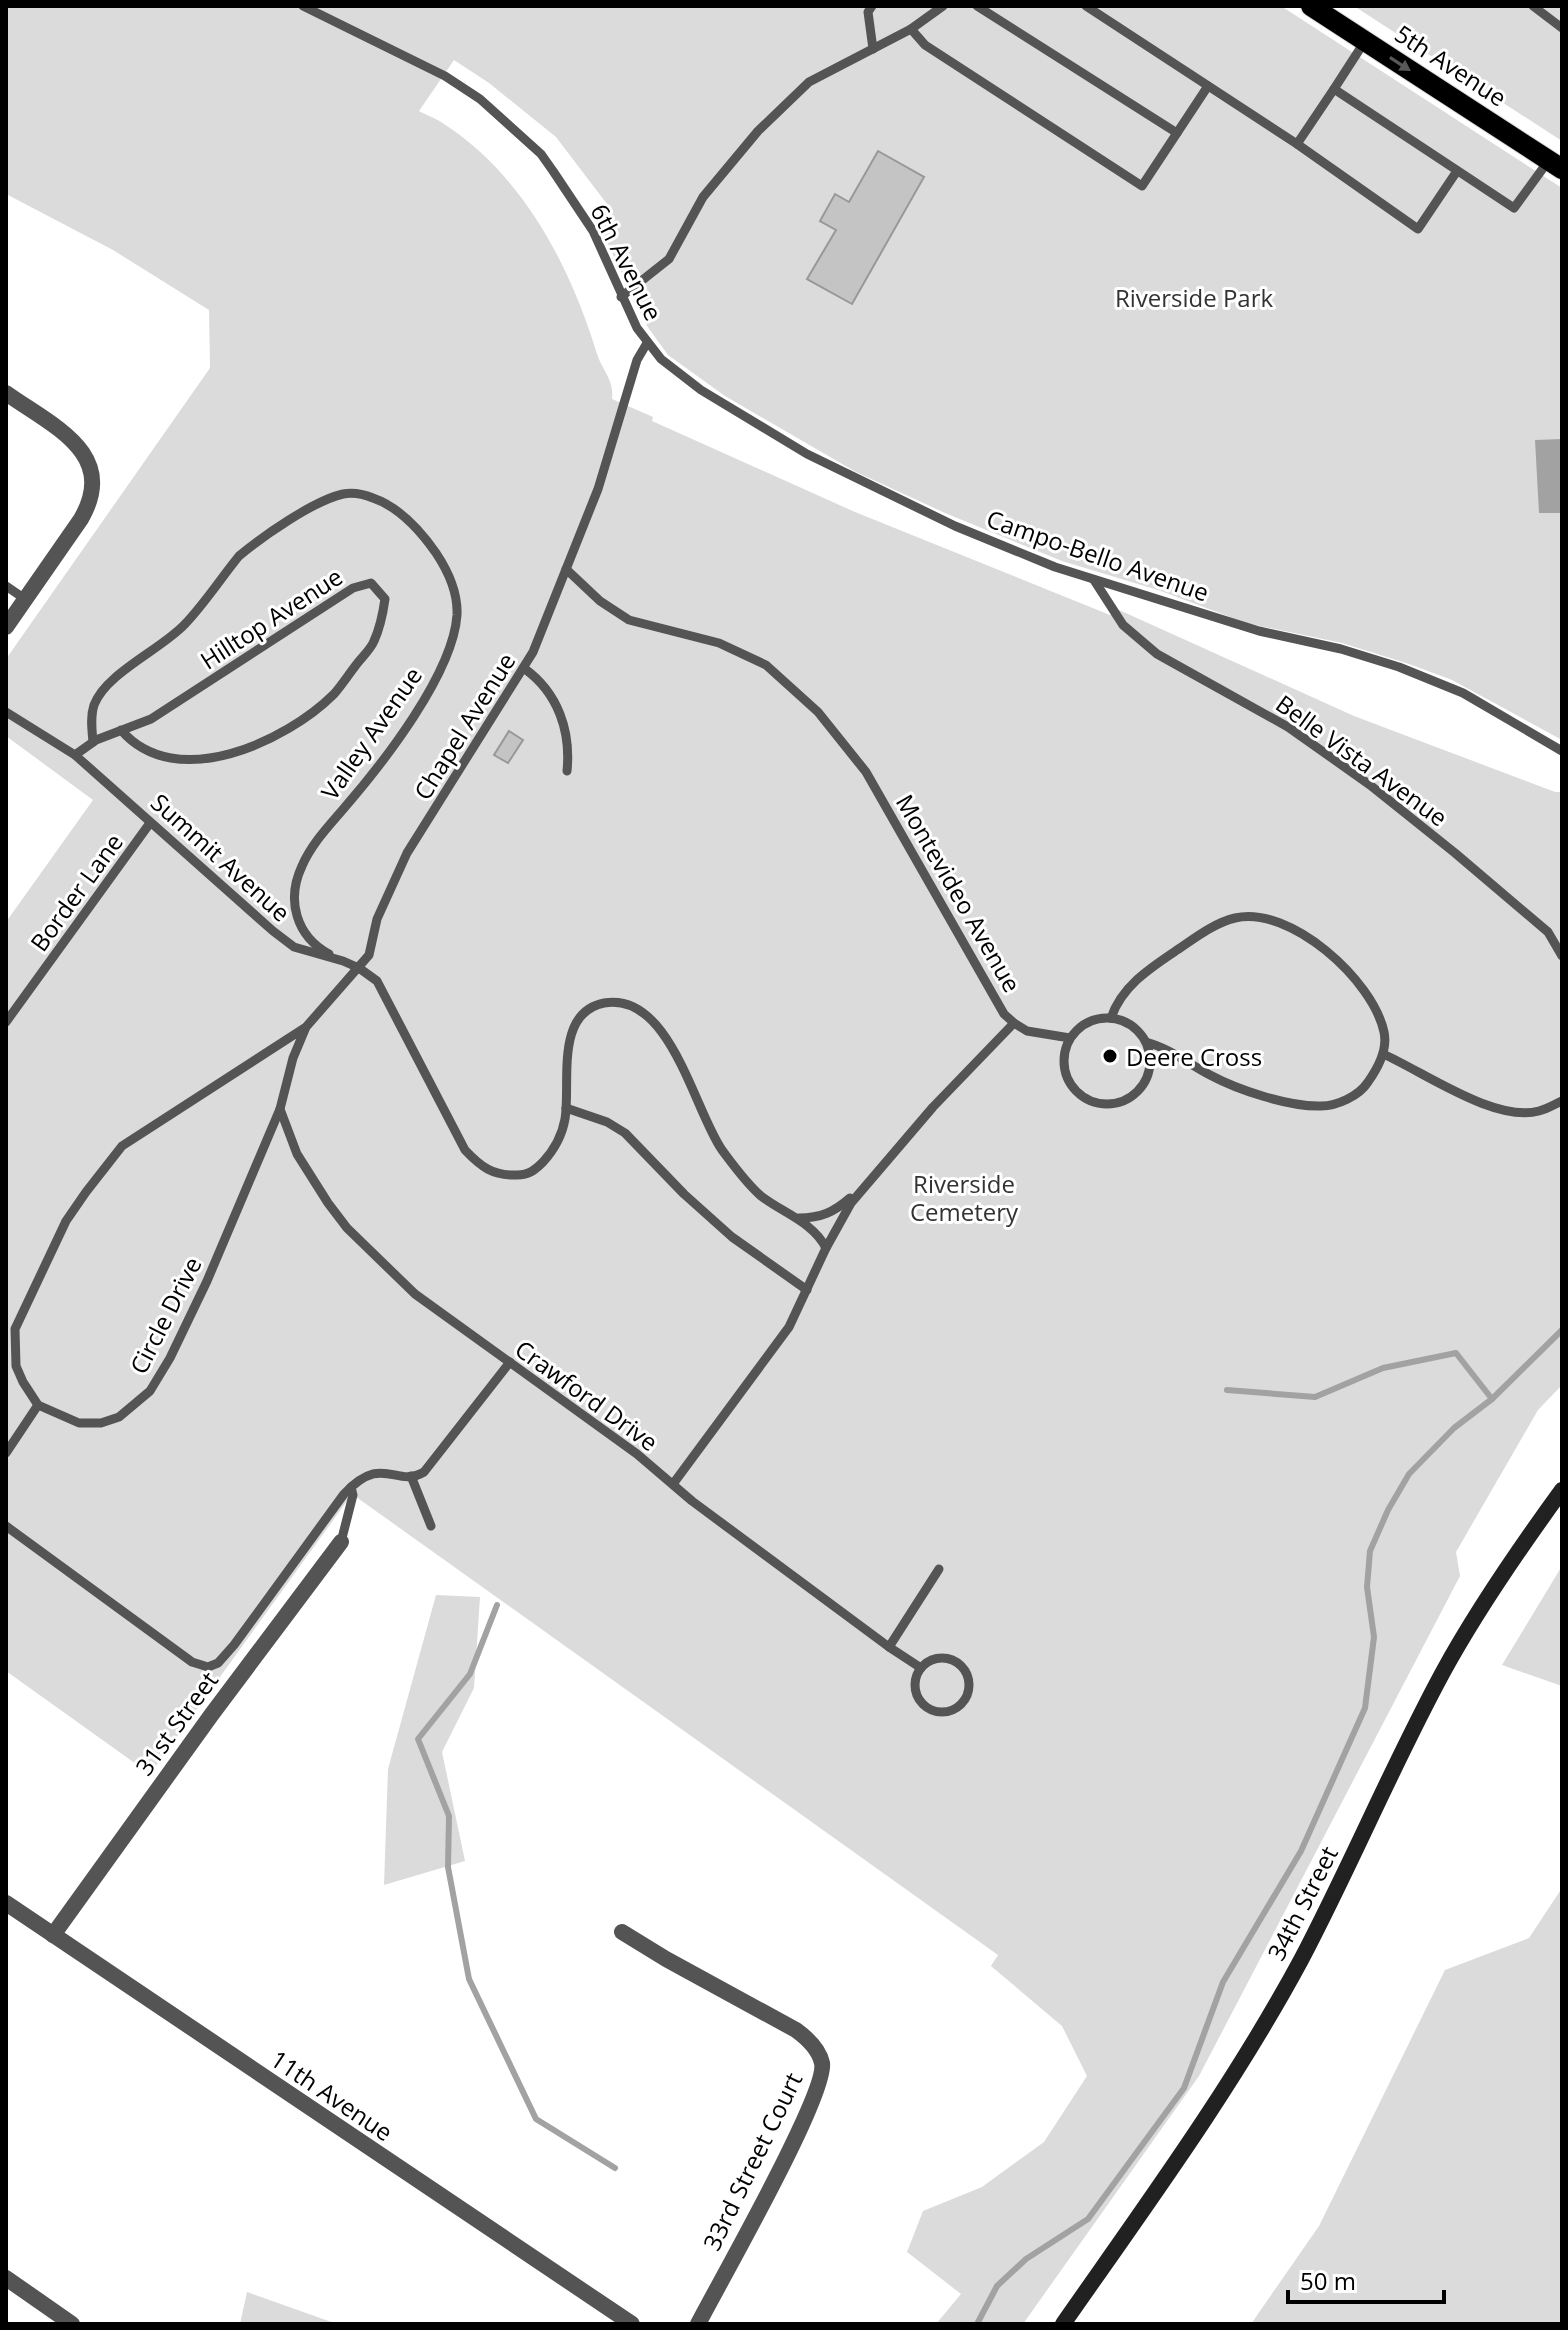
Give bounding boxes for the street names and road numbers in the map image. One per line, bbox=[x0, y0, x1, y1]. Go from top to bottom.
street label: 5th Avenue bbox=[1389, 17, 1513, 113]
street label: 6th Avenue bbox=[584, 198, 670, 326]
street label: Campo-Bello Avenue bbox=[983, 501, 1213, 609]
street label: Hilltop Avenue bbox=[194, 560, 348, 676]
street label: Chapel Avenue bbox=[406, 646, 522, 806]
street label: Valley Avenue bbox=[313, 660, 429, 806]
street label: Belle Vista Avenue bbox=[1270, 687, 1454, 833]
street label: Summit Avenue bbox=[144, 786, 298, 928]
street label: Montevideo Avenue bbox=[889, 788, 1029, 998]
street label: Border Lane bbox=[22, 826, 130, 958]
street label: Circle Drive bbox=[121, 1251, 209, 1379]
street label: Crawford Drive bbox=[509, 1332, 665, 1458]
street label: 31st Street bbox=[127, 1664, 225, 1782]
street label: 34th Street bbox=[1259, 1840, 1345, 1966]
street label: 11th Avenue bbox=[265, 2042, 399, 2148]
street label: 33rd Street Court bbox=[695, 2067, 809, 2255]

